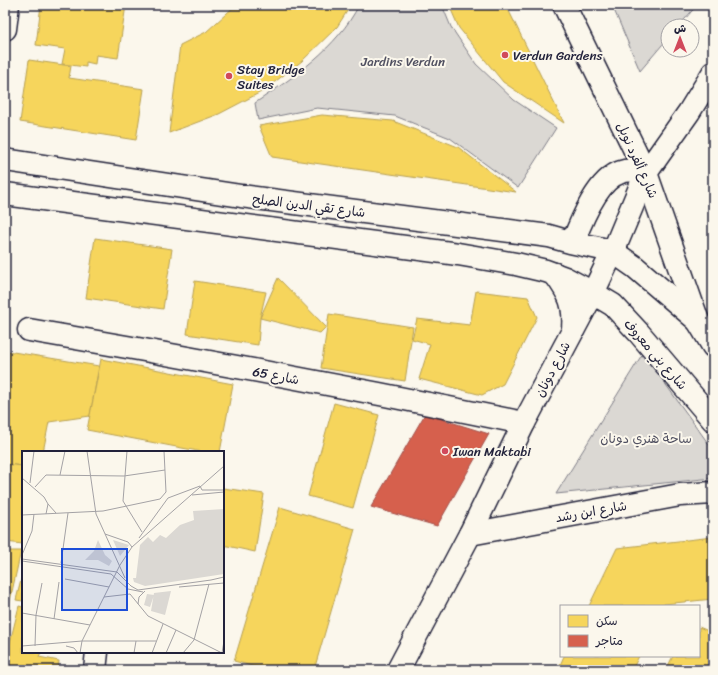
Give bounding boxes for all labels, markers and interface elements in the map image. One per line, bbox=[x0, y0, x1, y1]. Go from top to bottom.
north arrow bbox=[660, 18, 700, 58]
text: ش bbox=[674, 19, 686, 38]
place label: Verdun Gardens bbox=[513, 44, 603, 67]
park label: Jardins Verdun bbox=[360, 50, 445, 73]
marker: Verdun Gardens bbox=[500, 50, 510, 60]
place label: Stay Bridge Suites bbox=[237, 58, 304, 96]
marker: Stay Bridge Suites bbox=[224, 71, 234, 81]
street label: شارع ألفرد نوبل bbox=[610, 118, 665, 202]
street label: شارع تقي الدين الصلح bbox=[251, 187, 367, 224]
street label: شارع بني معروف bbox=[618, 313, 693, 395]
street label: شارع دونان bbox=[528, 337, 577, 401]
street label: شارع 65 bbox=[251, 360, 301, 391]
park label: ساحة هنري دونان bbox=[600, 427, 692, 450]
place label: Iwan Maktabi bbox=[452, 440, 531, 463]
marker: Iwan Maktabi bbox=[440, 446, 450, 456]
inset map bbox=[22, 451, 224, 653]
street label: شارع ابن رشد bbox=[554, 494, 629, 529]
legend bbox=[560, 605, 700, 657]
text: سكن bbox=[596, 610, 618, 632]
text: متاجر bbox=[595, 630, 623, 652]

